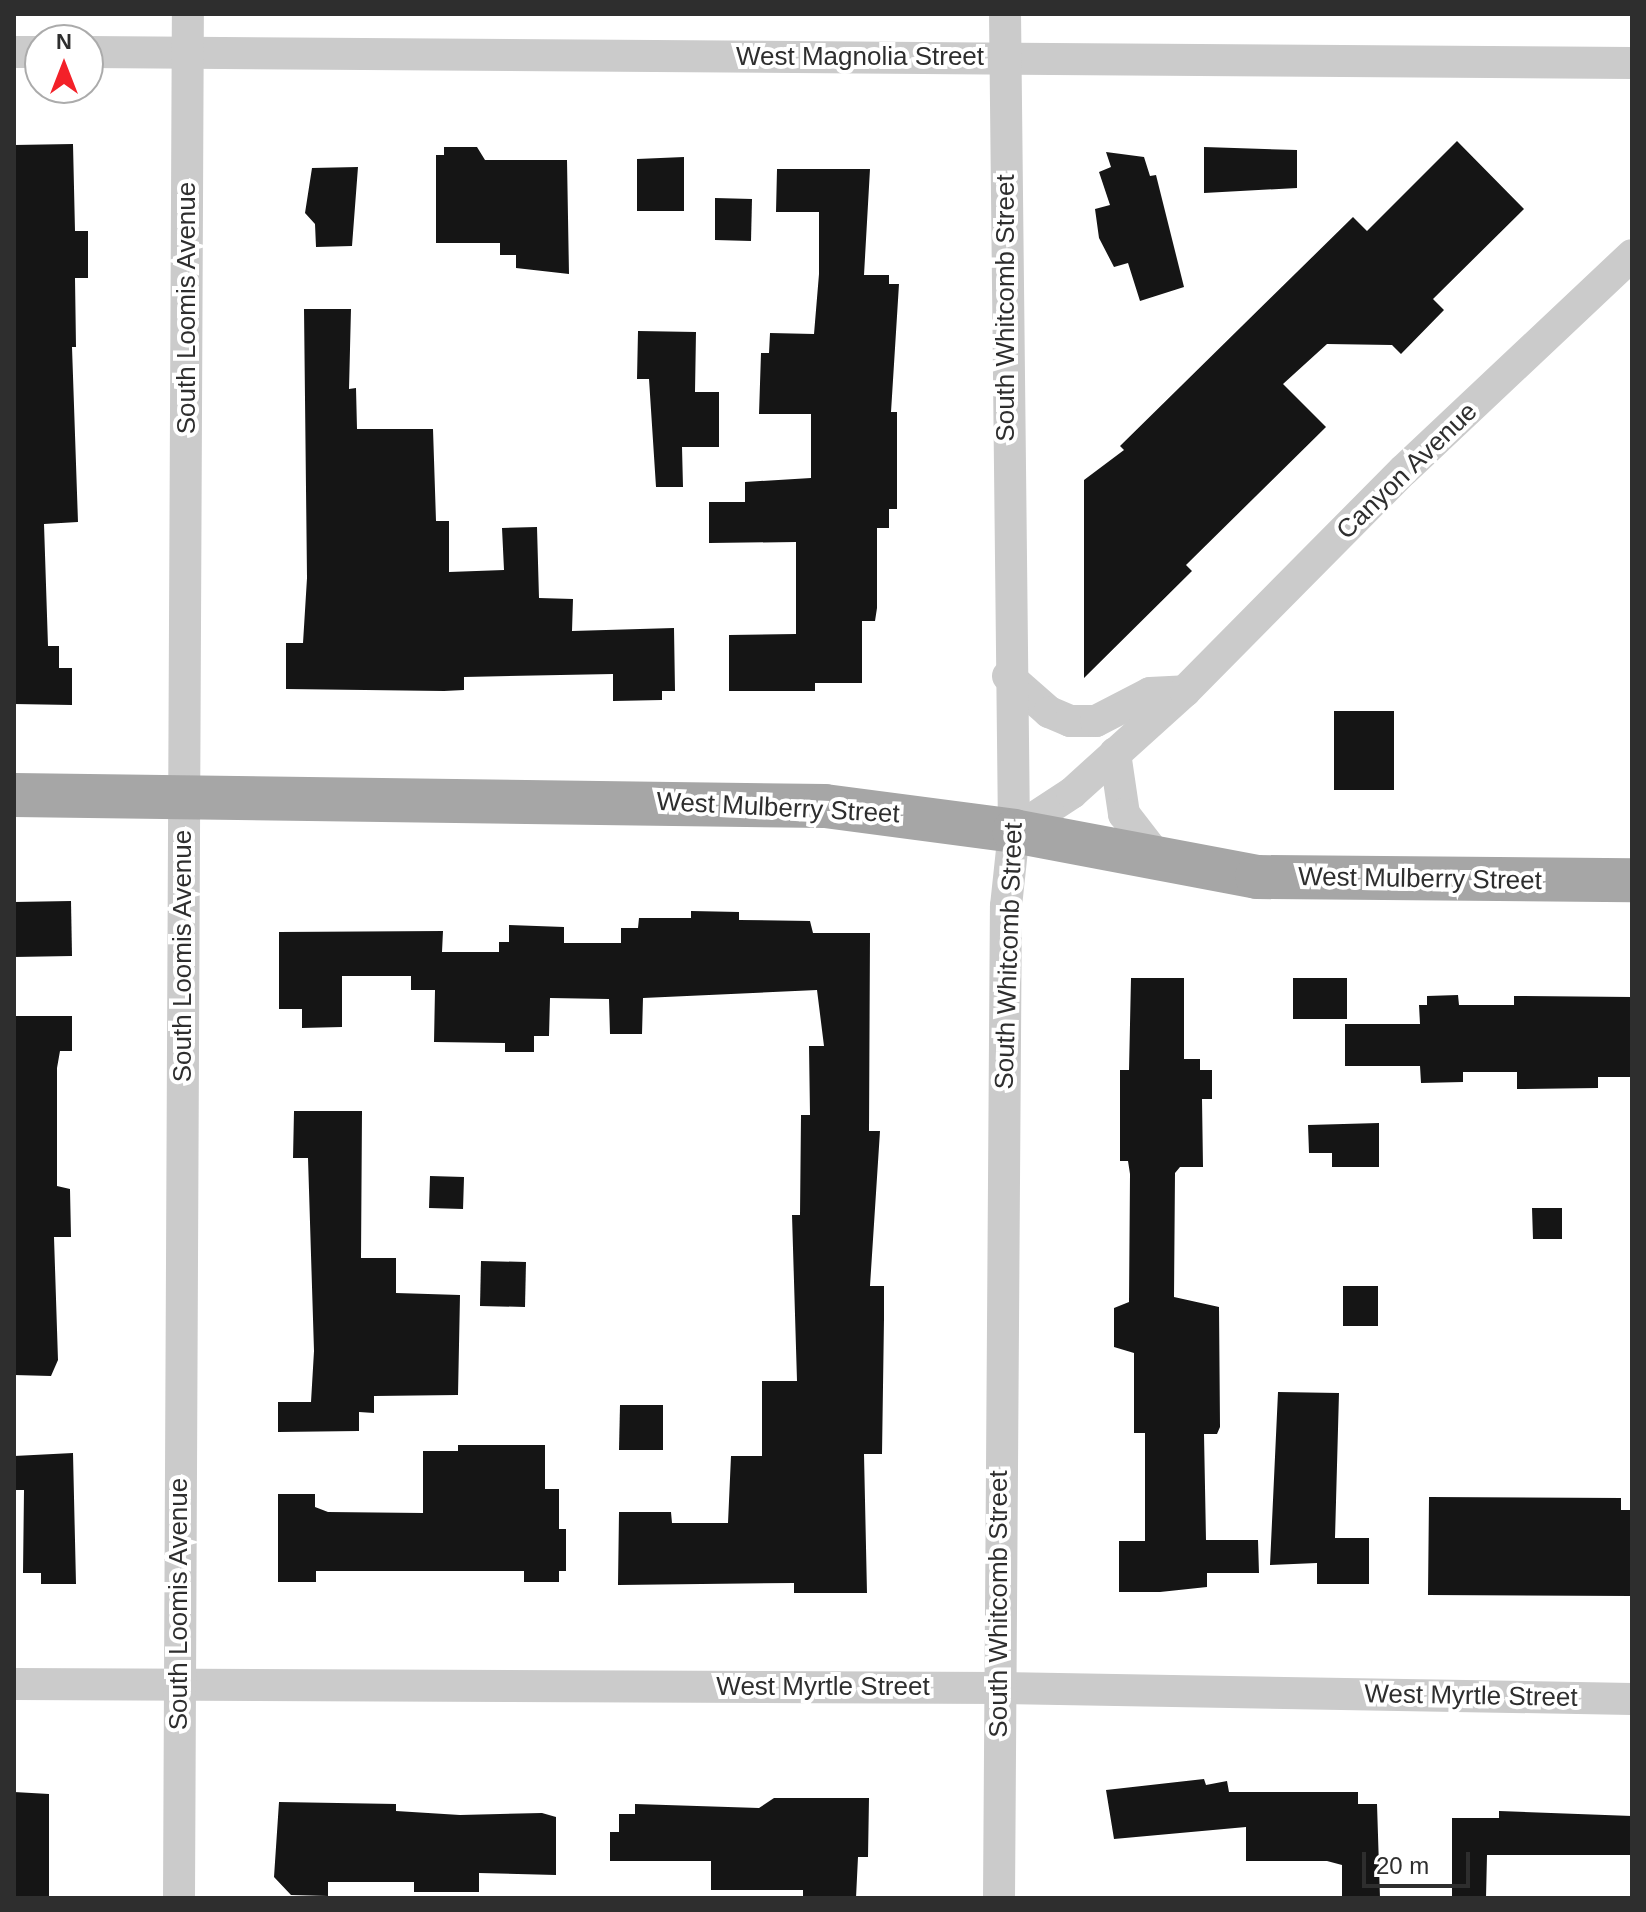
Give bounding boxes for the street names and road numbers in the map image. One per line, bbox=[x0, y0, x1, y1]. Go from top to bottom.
street label: West Magnolia Street bbox=[736, 41, 984, 73]
street label: South Whitcomb Street bbox=[990, 174, 1022, 442]
street label: South Loomis Avenue bbox=[171, 181, 203, 435]
street label: Canyon Avenue bbox=[1330, 396, 1484, 546]
street label: West Mulberry Street bbox=[656, 786, 900, 830]
street label: South Whitcomb Street bbox=[989, 822, 1029, 1090]
street label: South Loomis Avenue bbox=[167, 829, 199, 1083]
street label: West Mulberry Street bbox=[1298, 861, 1542, 897]
street label: South Whitcomb Street bbox=[983, 1470, 1015, 1738]
street label: South Loomis Avenue bbox=[163, 1477, 195, 1731]
street label: West Myrtle Street bbox=[716, 1671, 930, 1703]
street label: West Myrtle Street bbox=[1364, 1679, 1578, 1713]

